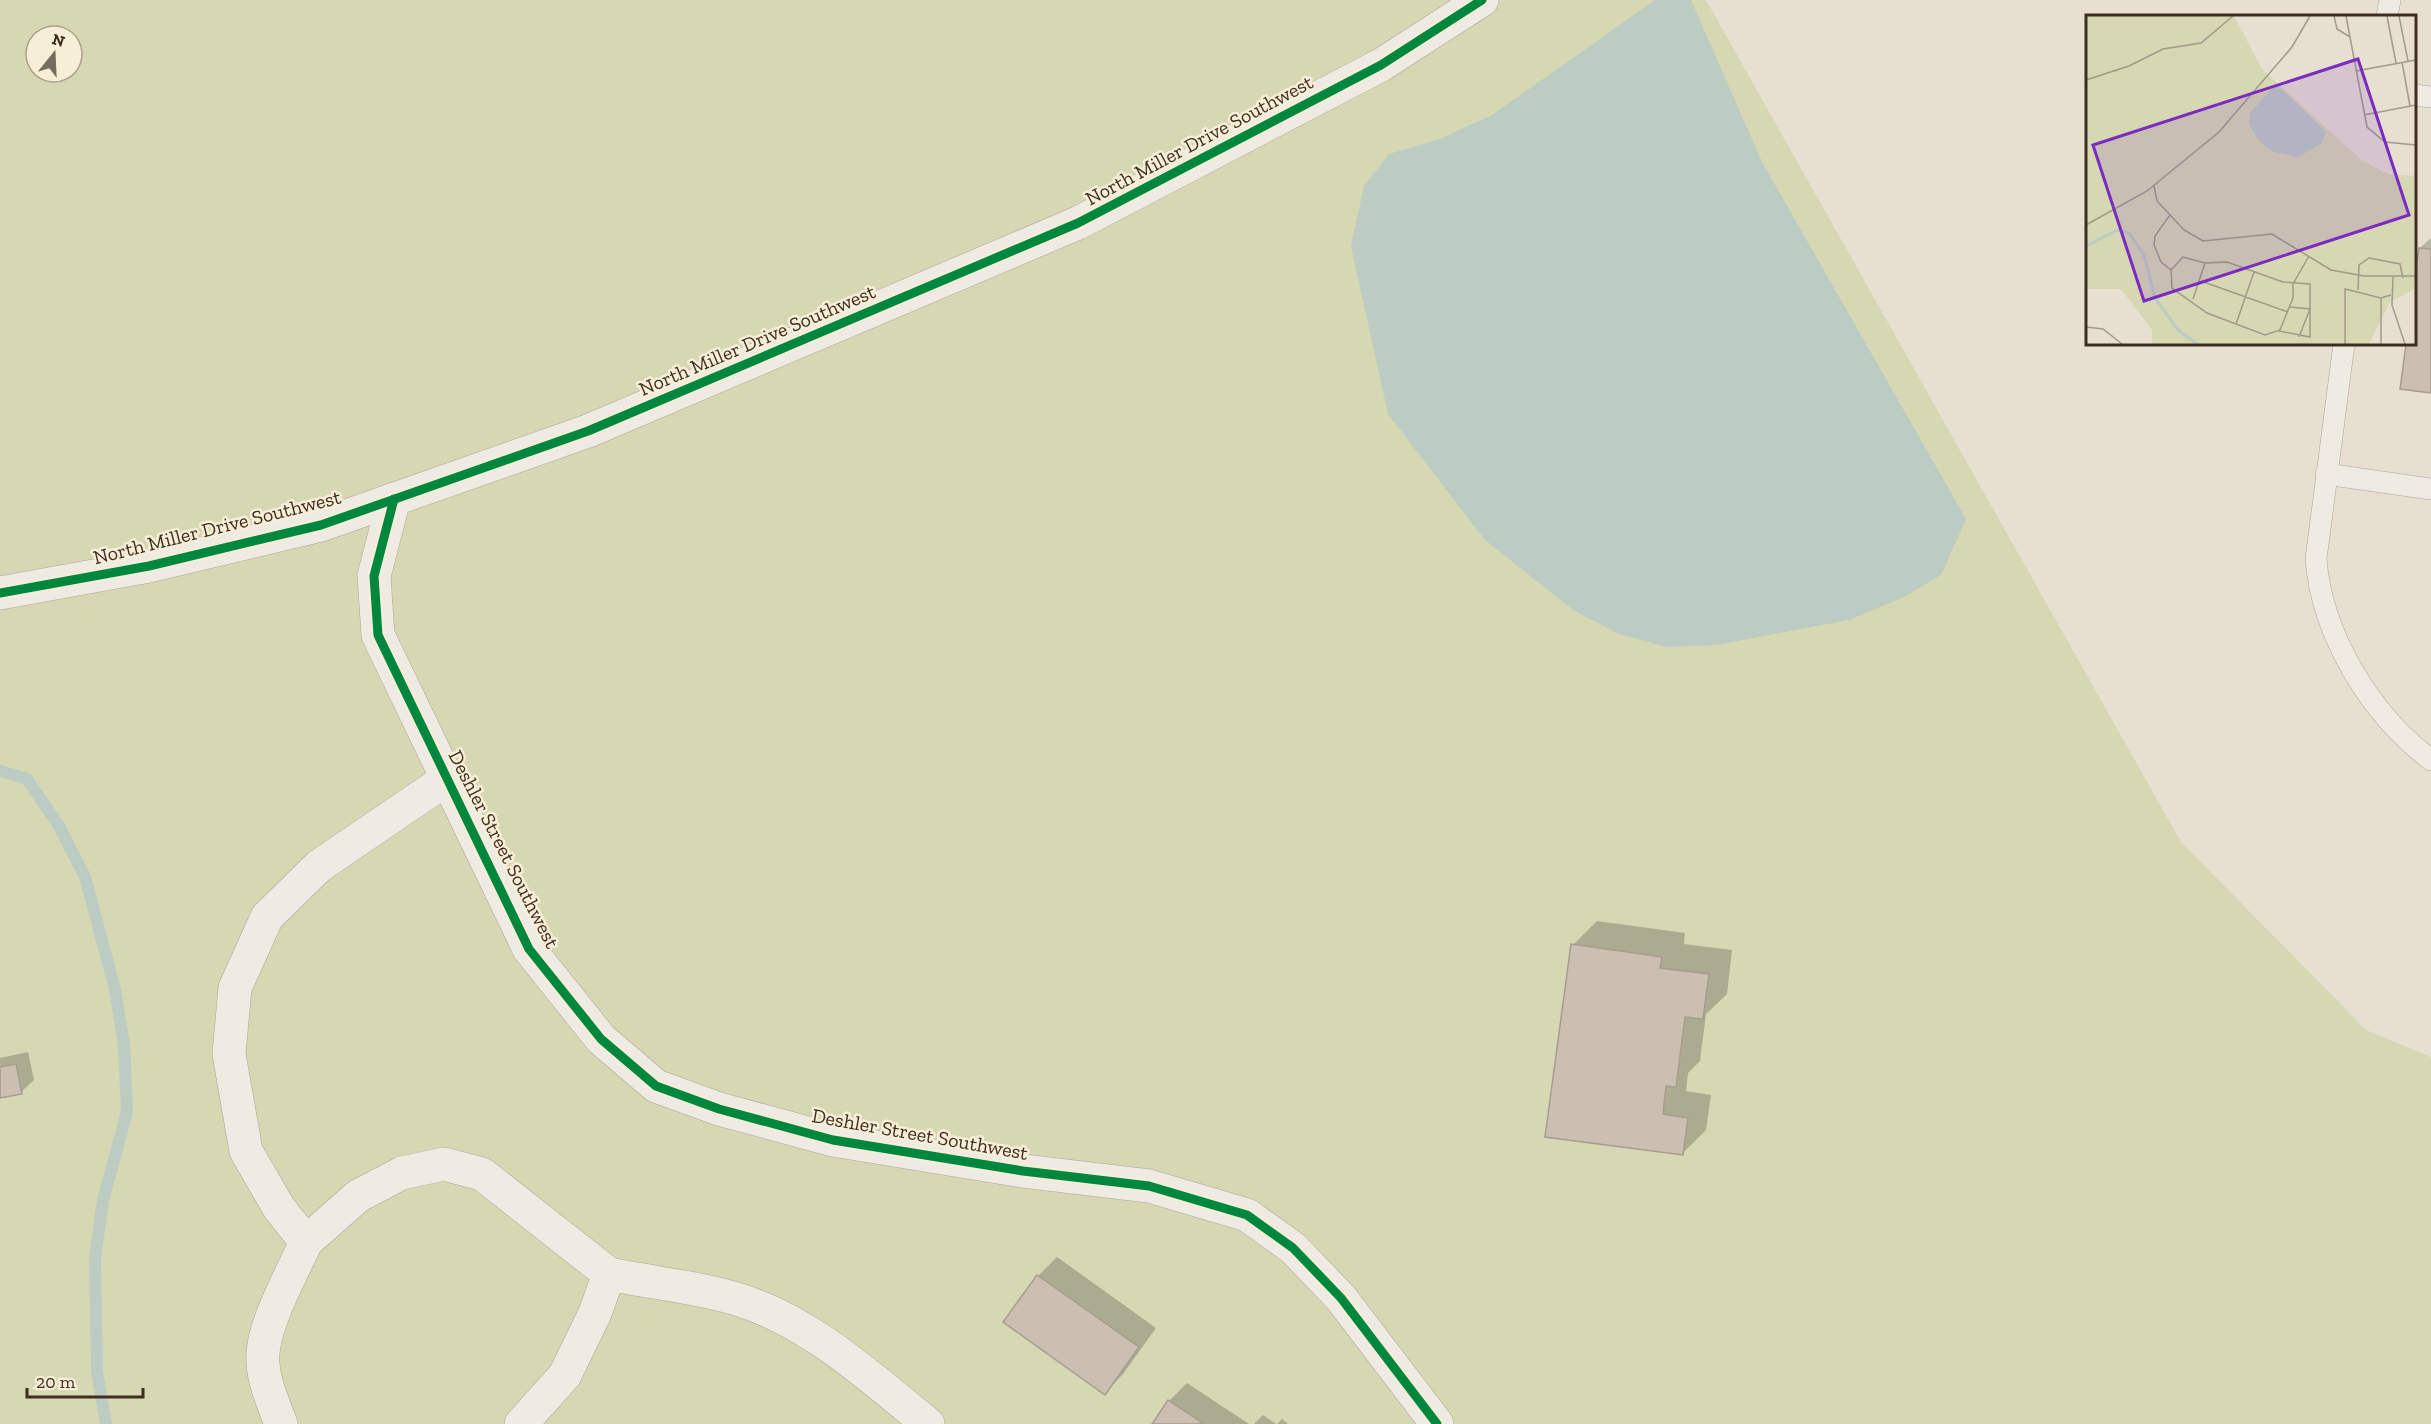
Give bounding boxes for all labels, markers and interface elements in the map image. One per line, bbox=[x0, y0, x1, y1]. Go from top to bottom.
inset map bbox=[2086, 15, 2416, 345]
north arrow bbox=[24, 24, 84, 84]
text: N bbox=[50, 29, 67, 51]
street label: North Miller Drive Southwest bbox=[1081, 69, 1318, 210]
street label: North Miller Drive Southwest bbox=[635, 279, 879, 401]
street label: North Miller Drive Southwest bbox=[91, 484, 344, 569]
street label: Deshler Street Southwest bbox=[444, 746, 565, 953]
street label: Deshler Street Southwest bbox=[810, 1103, 1031, 1165]
scale bar bbox=[27, 1361, 142, 1399]
text: 20 m bbox=[36, 1371, 76, 1393]

